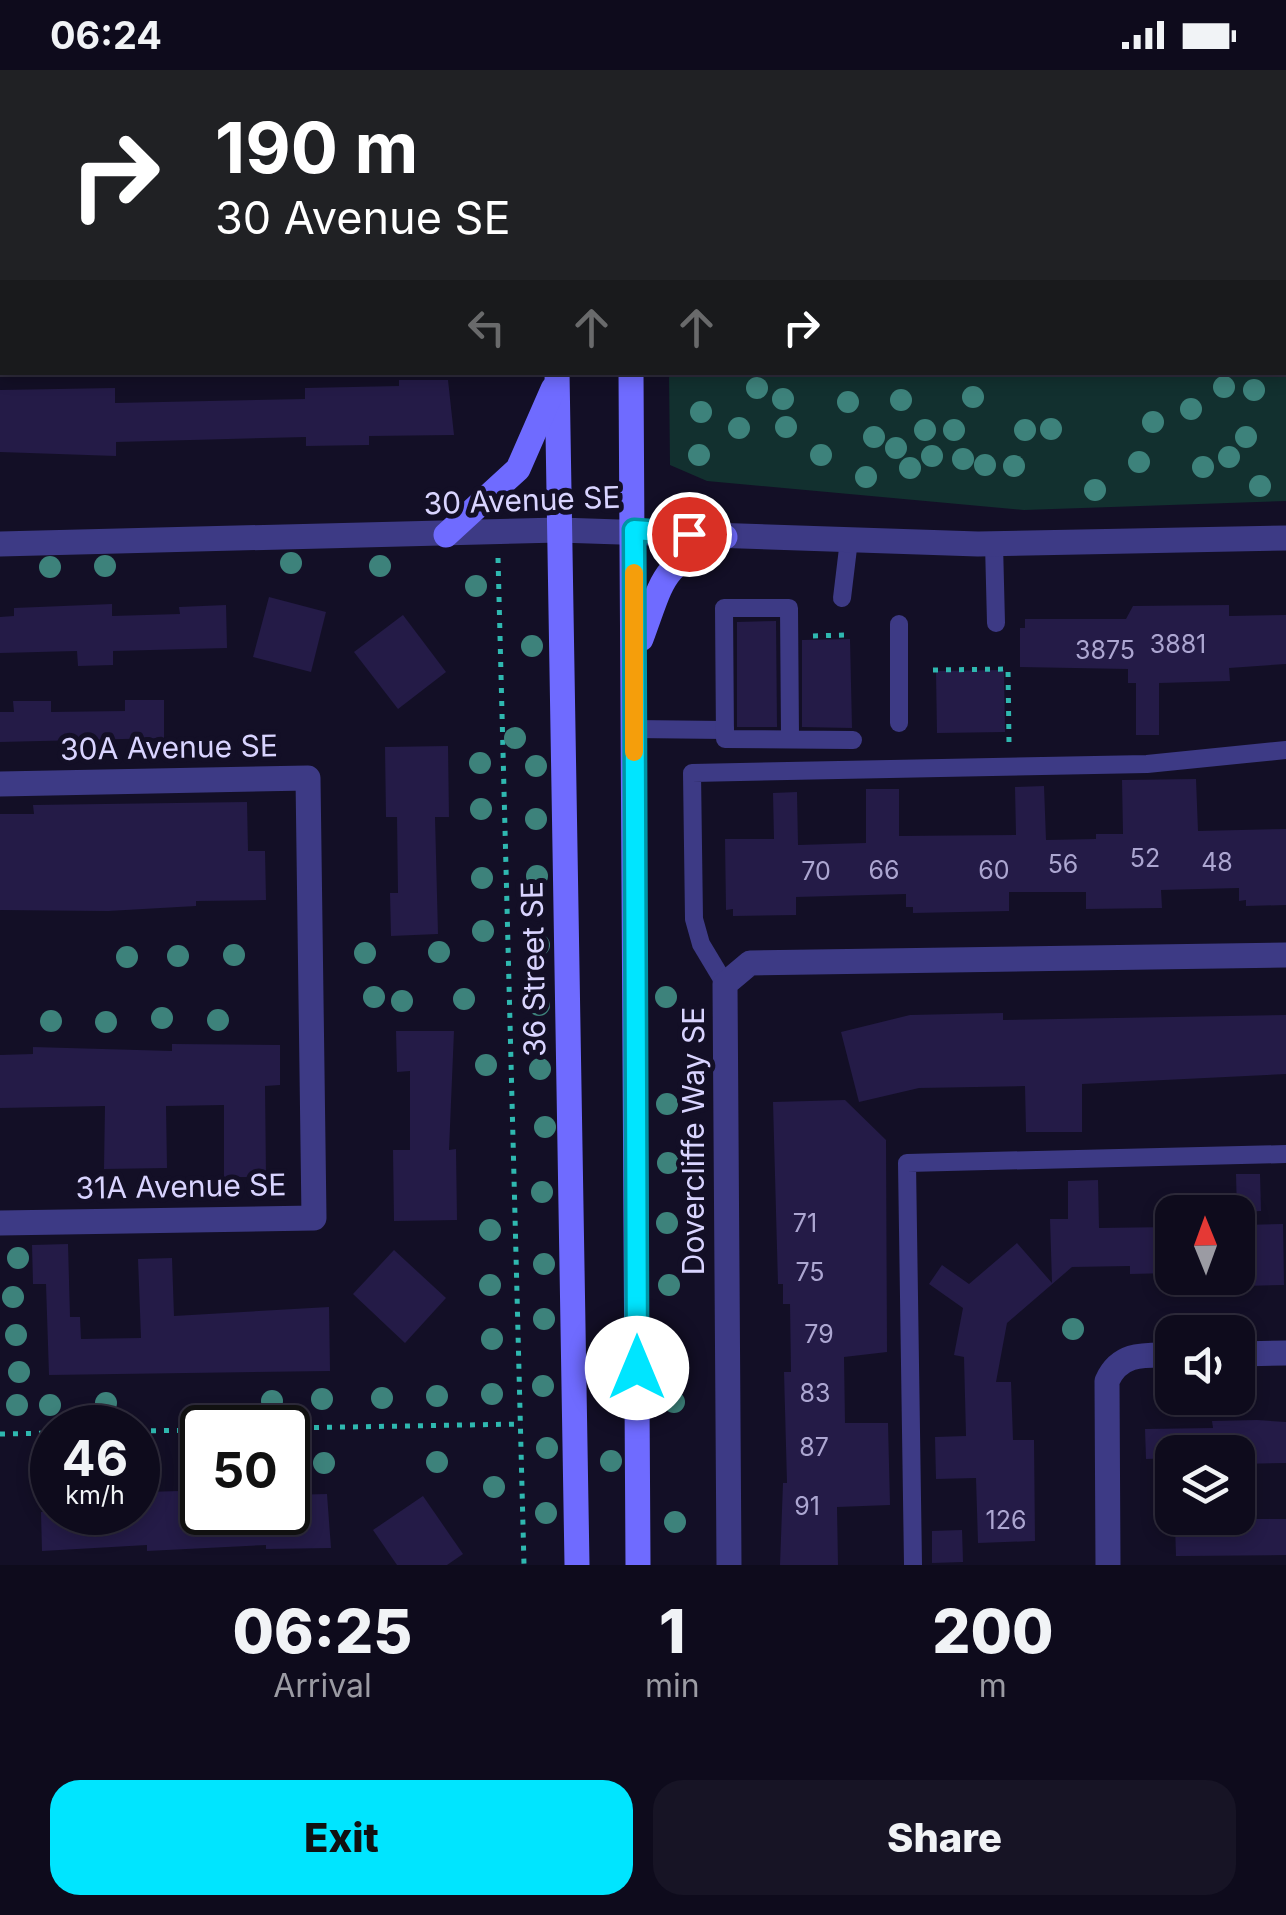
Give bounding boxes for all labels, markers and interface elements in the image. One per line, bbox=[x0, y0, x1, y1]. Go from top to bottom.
text: 06:24 bbox=[50, 12, 162, 58]
text: 190 m bbox=[215, 105, 418, 190]
icon: right bbox=[50, 110, 180, 240]
text: 30 Avenue SE bbox=[215, 190, 511, 245]
icon: left bbox=[459, 300, 514, 355]
icon: ahead bbox=[564, 300, 619, 355]
icon: ahead bbox=[669, 300, 724, 355]
icon: right bbox=[774, 300, 829, 355]
street label: 30 Avenue SE bbox=[423, 479, 621, 521]
pin bbox=[647, 492, 732, 577]
icon: arrive bbox=[662, 507, 717, 562]
house number: 3881 bbox=[1150, 629, 1206, 659]
house number: 3875 bbox=[1075, 635, 1135, 665]
street label: 30A Avenue SE bbox=[60, 727, 278, 767]
house number: 52 bbox=[1130, 843, 1160, 873]
house number: 48 bbox=[1201, 847, 1233, 877]
house number: 56 bbox=[1048, 849, 1078, 879]
house number: 66 bbox=[868, 855, 900, 885]
house number: 60 bbox=[978, 855, 1010, 885]
house number: 70 bbox=[801, 856, 831, 886]
street label: 36 Street SE bbox=[513, 881, 553, 1057]
street label: Dovercliffe Way SE bbox=[675, 1007, 711, 1275]
street label: 31A Avenue SE bbox=[75, 1166, 287, 1206]
north arrow bbox=[1155, 1195, 1255, 1295]
map controls bbox=[1155, 1195, 1255, 1535]
house number: 71 bbox=[793, 1208, 817, 1238]
house number: 75 bbox=[795, 1257, 825, 1287]
button: sound bbox=[1155, 1315, 1255, 1415]
position arrow bbox=[585, 1316, 689, 1420]
house number: 79 bbox=[804, 1319, 834, 1349]
house number: 83 bbox=[800, 1378, 830, 1408]
speed limit sign: 50 bbox=[180, 1405, 310, 1535]
text: 46 bbox=[62, 1428, 128, 1488]
house number: 87 bbox=[799, 1432, 829, 1462]
button: layers bbox=[1155, 1435, 1255, 1535]
text: km/h bbox=[65, 1480, 125, 1510]
house number: 91 bbox=[794, 1491, 820, 1521]
house number: 126 bbox=[986, 1505, 1026, 1535]
text: 06:25 bbox=[233, 1595, 412, 1667]
text: 1 bbox=[659, 1595, 685, 1667]
text: 200 bbox=[932, 1595, 1053, 1667]
text: Arrival bbox=[273, 1666, 372, 1705]
text: min bbox=[645, 1666, 700, 1705]
text: m bbox=[979, 1666, 1007, 1705]
button: Exit bbox=[50, 1780, 633, 1895]
button: Share bbox=[653, 1780, 1236, 1895]

